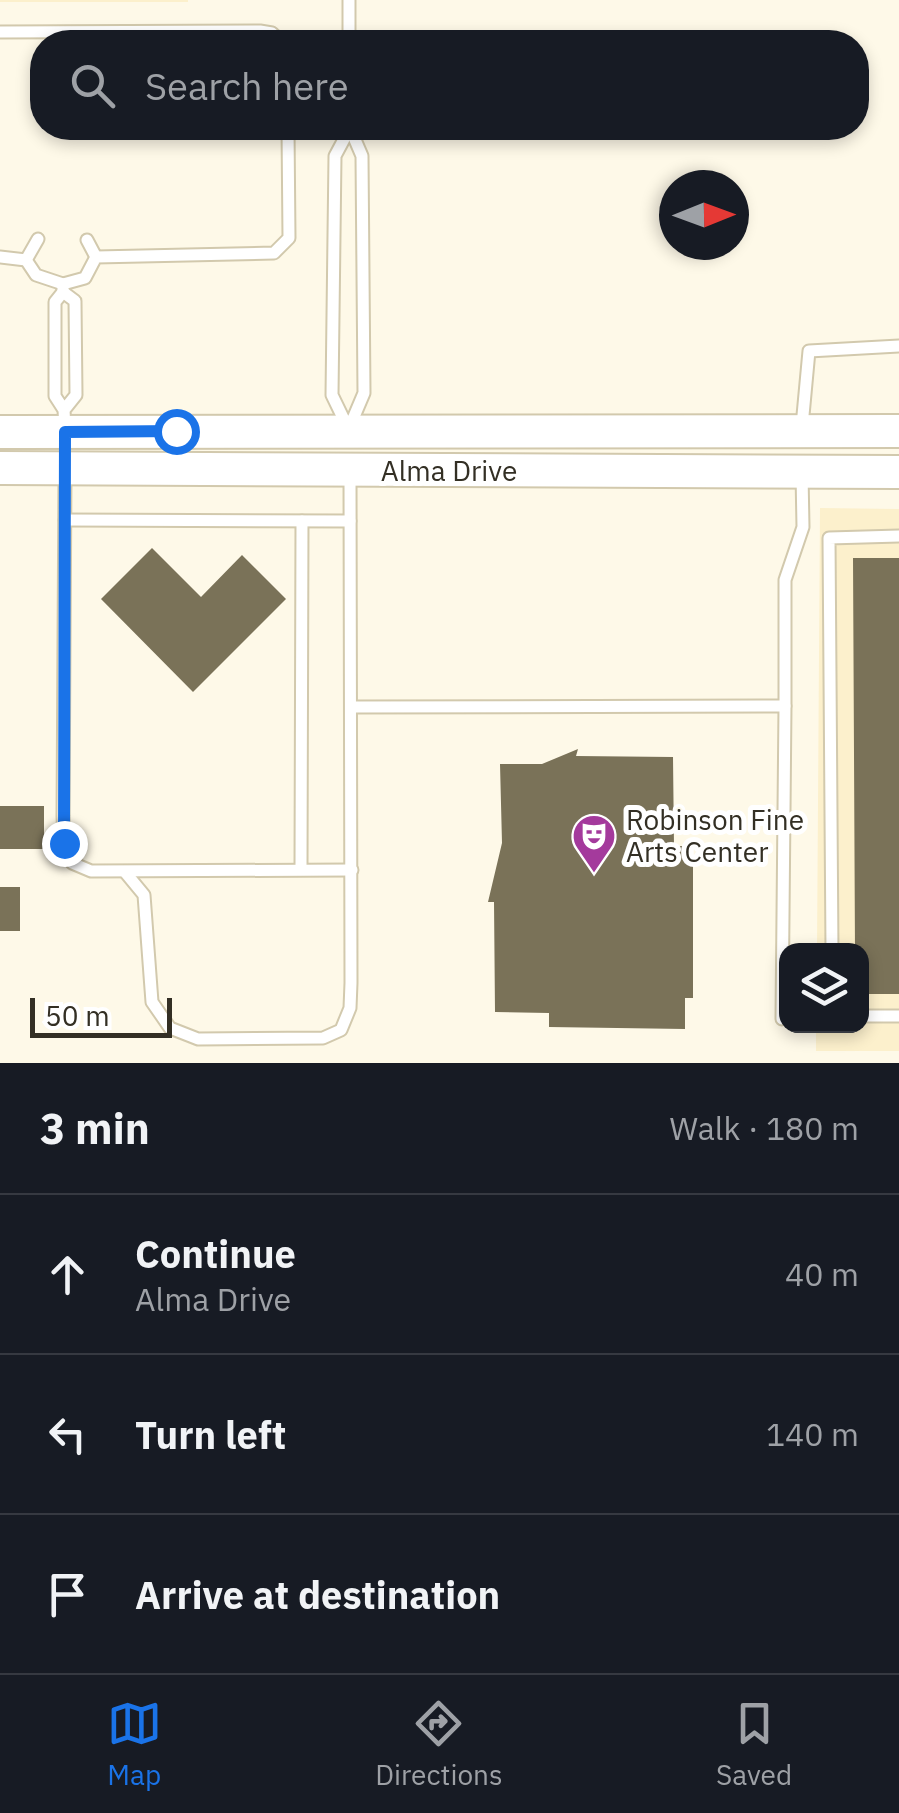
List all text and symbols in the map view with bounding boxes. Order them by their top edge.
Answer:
search box [30,30,869,140]
icon: search [65,58,120,113]
text: Search here [145,61,349,110]
north arrow [659,170,749,260]
route start [154,409,200,455]
street label: Alma Drive [381,452,517,489]
place label: Robinson Fine Arts Center [626,801,804,870]
theatre icon: Robinson Fine Arts Center [571,813,617,874]
route end [42,821,88,867]
map controls [779,943,869,1033]
button: layers [779,943,869,1033]
scale bar [30,993,172,1038]
text: 50 m [45,997,110,1034]
text: 3 min [40,1101,150,1156]
text: Walk · 180 m [670,1107,859,1149]
text: Continue [135,1229,296,1278]
icon: ahead [40,1247,95,1302]
text: 40 m [785,1253,859,1295]
text: Alma Drive [135,1278,291,1320]
icon: left [40,1407,95,1462]
text: Turn left [135,1410,286,1459]
text: 140 m [766,1413,859,1455]
icon: arrive [40,1567,95,1622]
text: Arrive at destination [135,1570,500,1619]
tab: Map [107,1696,162,1793]
tab: Directions [375,1696,503,1793]
tab: Saved [716,1696,792,1793]

